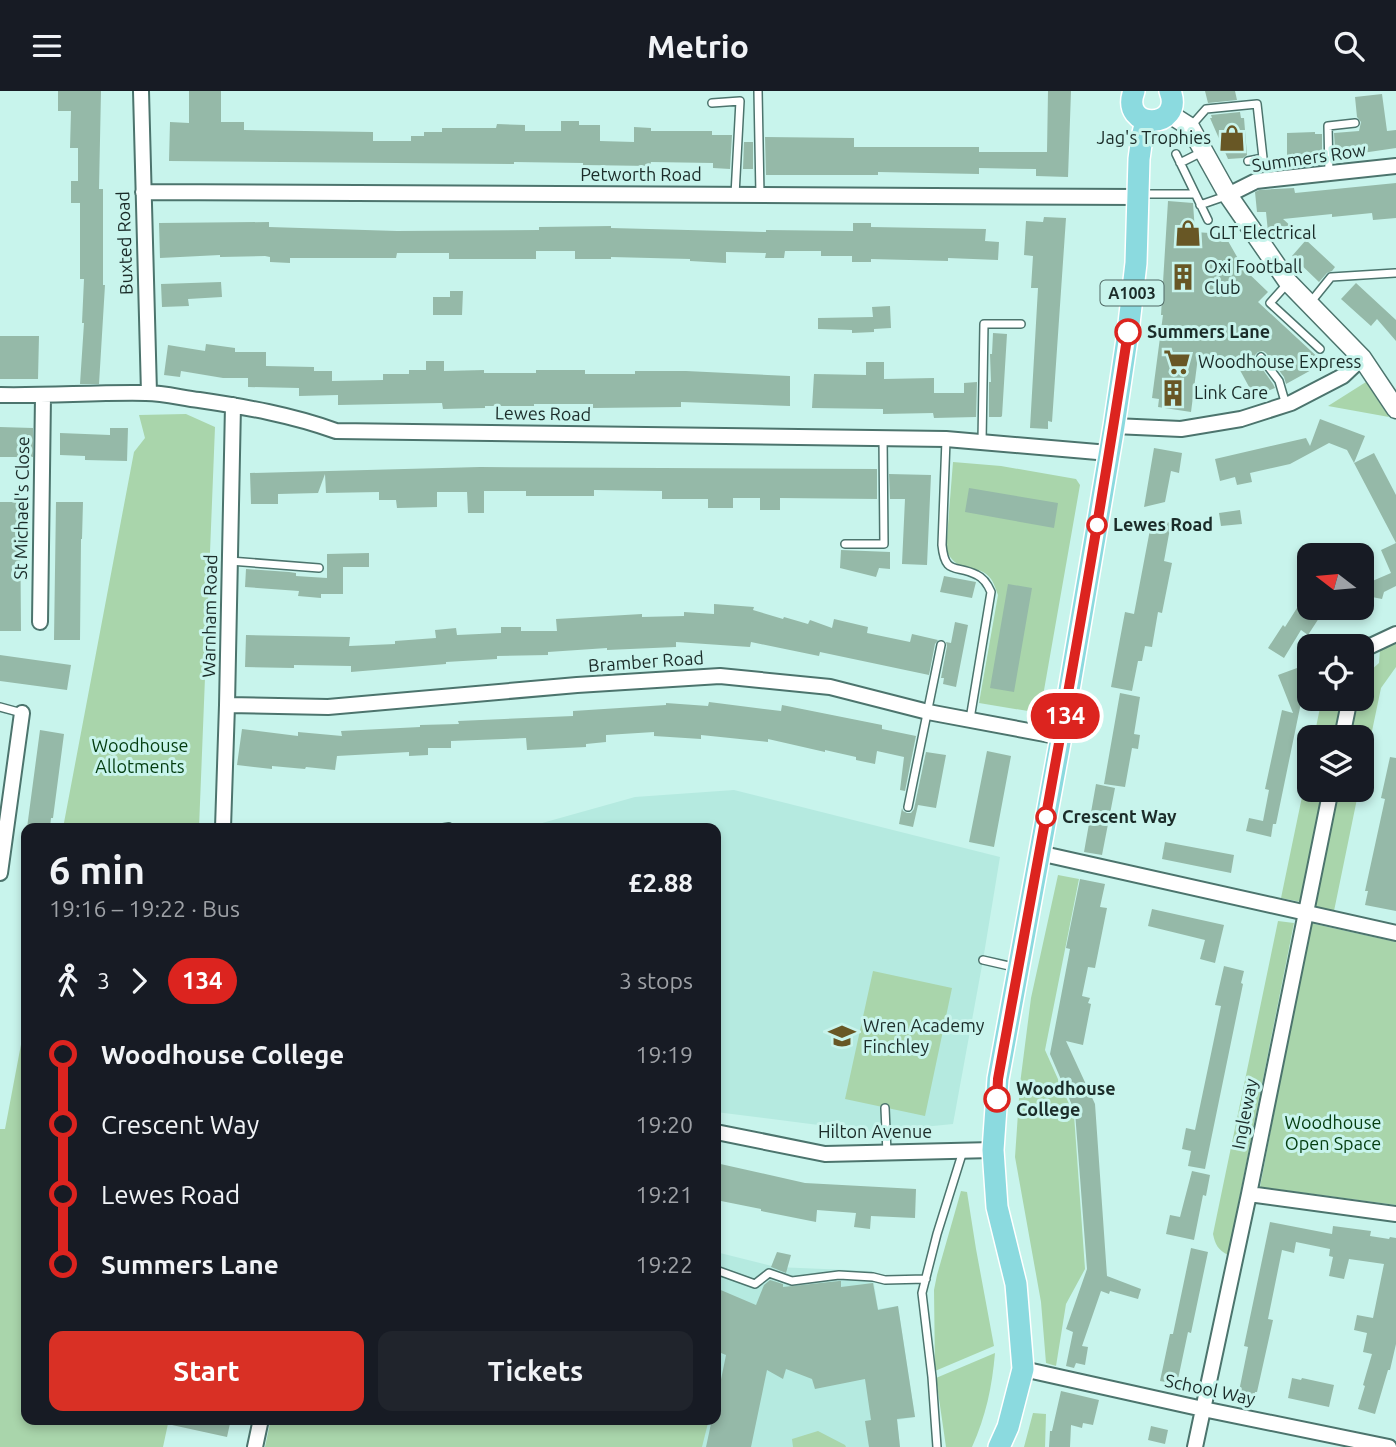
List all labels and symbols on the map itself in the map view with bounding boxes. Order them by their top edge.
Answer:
shop icon: Jag's Trophies [1217,123,1247,153]
place label: Jag's Trophies [1097,127,1211,147]
street label: Summers Row [1250,139,1367,175]
street label: Petworth Road [580,164,702,184]
street label: Buxted Road [112,191,136,295]
shop icon: GLT Electrical [1173,218,1203,248]
place label: GLT Electrical [1209,222,1316,242]
place label: Oxi Football Club [1204,256,1303,297]
building icon: Oxi Football Club [1168,262,1198,292]
road number: A1003 [1100,281,1164,305]
marker: Summers Lane [1115,319,1141,345]
place label: Summers Lane [1147,321,1270,341]
supermarket icon: Woodhouse Express [1162,347,1192,377]
place label: Woodhouse Express [1198,351,1361,371]
building icon: Link Care [1158,378,1188,408]
place label: Link Care [1194,382,1268,402]
street label: Lewes Road [495,402,591,424]
street label: St Michael's Close [10,436,32,580]
place label: Lewes Road [1113,514,1213,534]
marker: Lewes Road [1087,515,1107,535]
north arrow [1297,543,1374,619]
street label: Warnham Road [198,554,220,678]
street label: Bramber Road [587,647,704,675]
line badge: 134 [1025,693,1105,739]
park label: Woodhouse Allotments [92,735,188,776]
place label: Crescent Way [1062,806,1177,826]
marker: Crescent Way [1036,807,1056,827]
place label: Wren Academy Finchley [863,1015,985,1056]
school or university icon: Wren Academy Finchley [827,1021,857,1051]
street label: Ingleway [1227,1076,1261,1151]
place label: Woodhouse College [1016,1078,1116,1119]
marker: Woodhouse College [984,1086,1010,1112]
park label: Woodhouse Open Space [1285,1112,1381,1153]
street label: Hilton Avenue [818,1121,932,1141]
street label: School Way [1163,1370,1258,1408]

